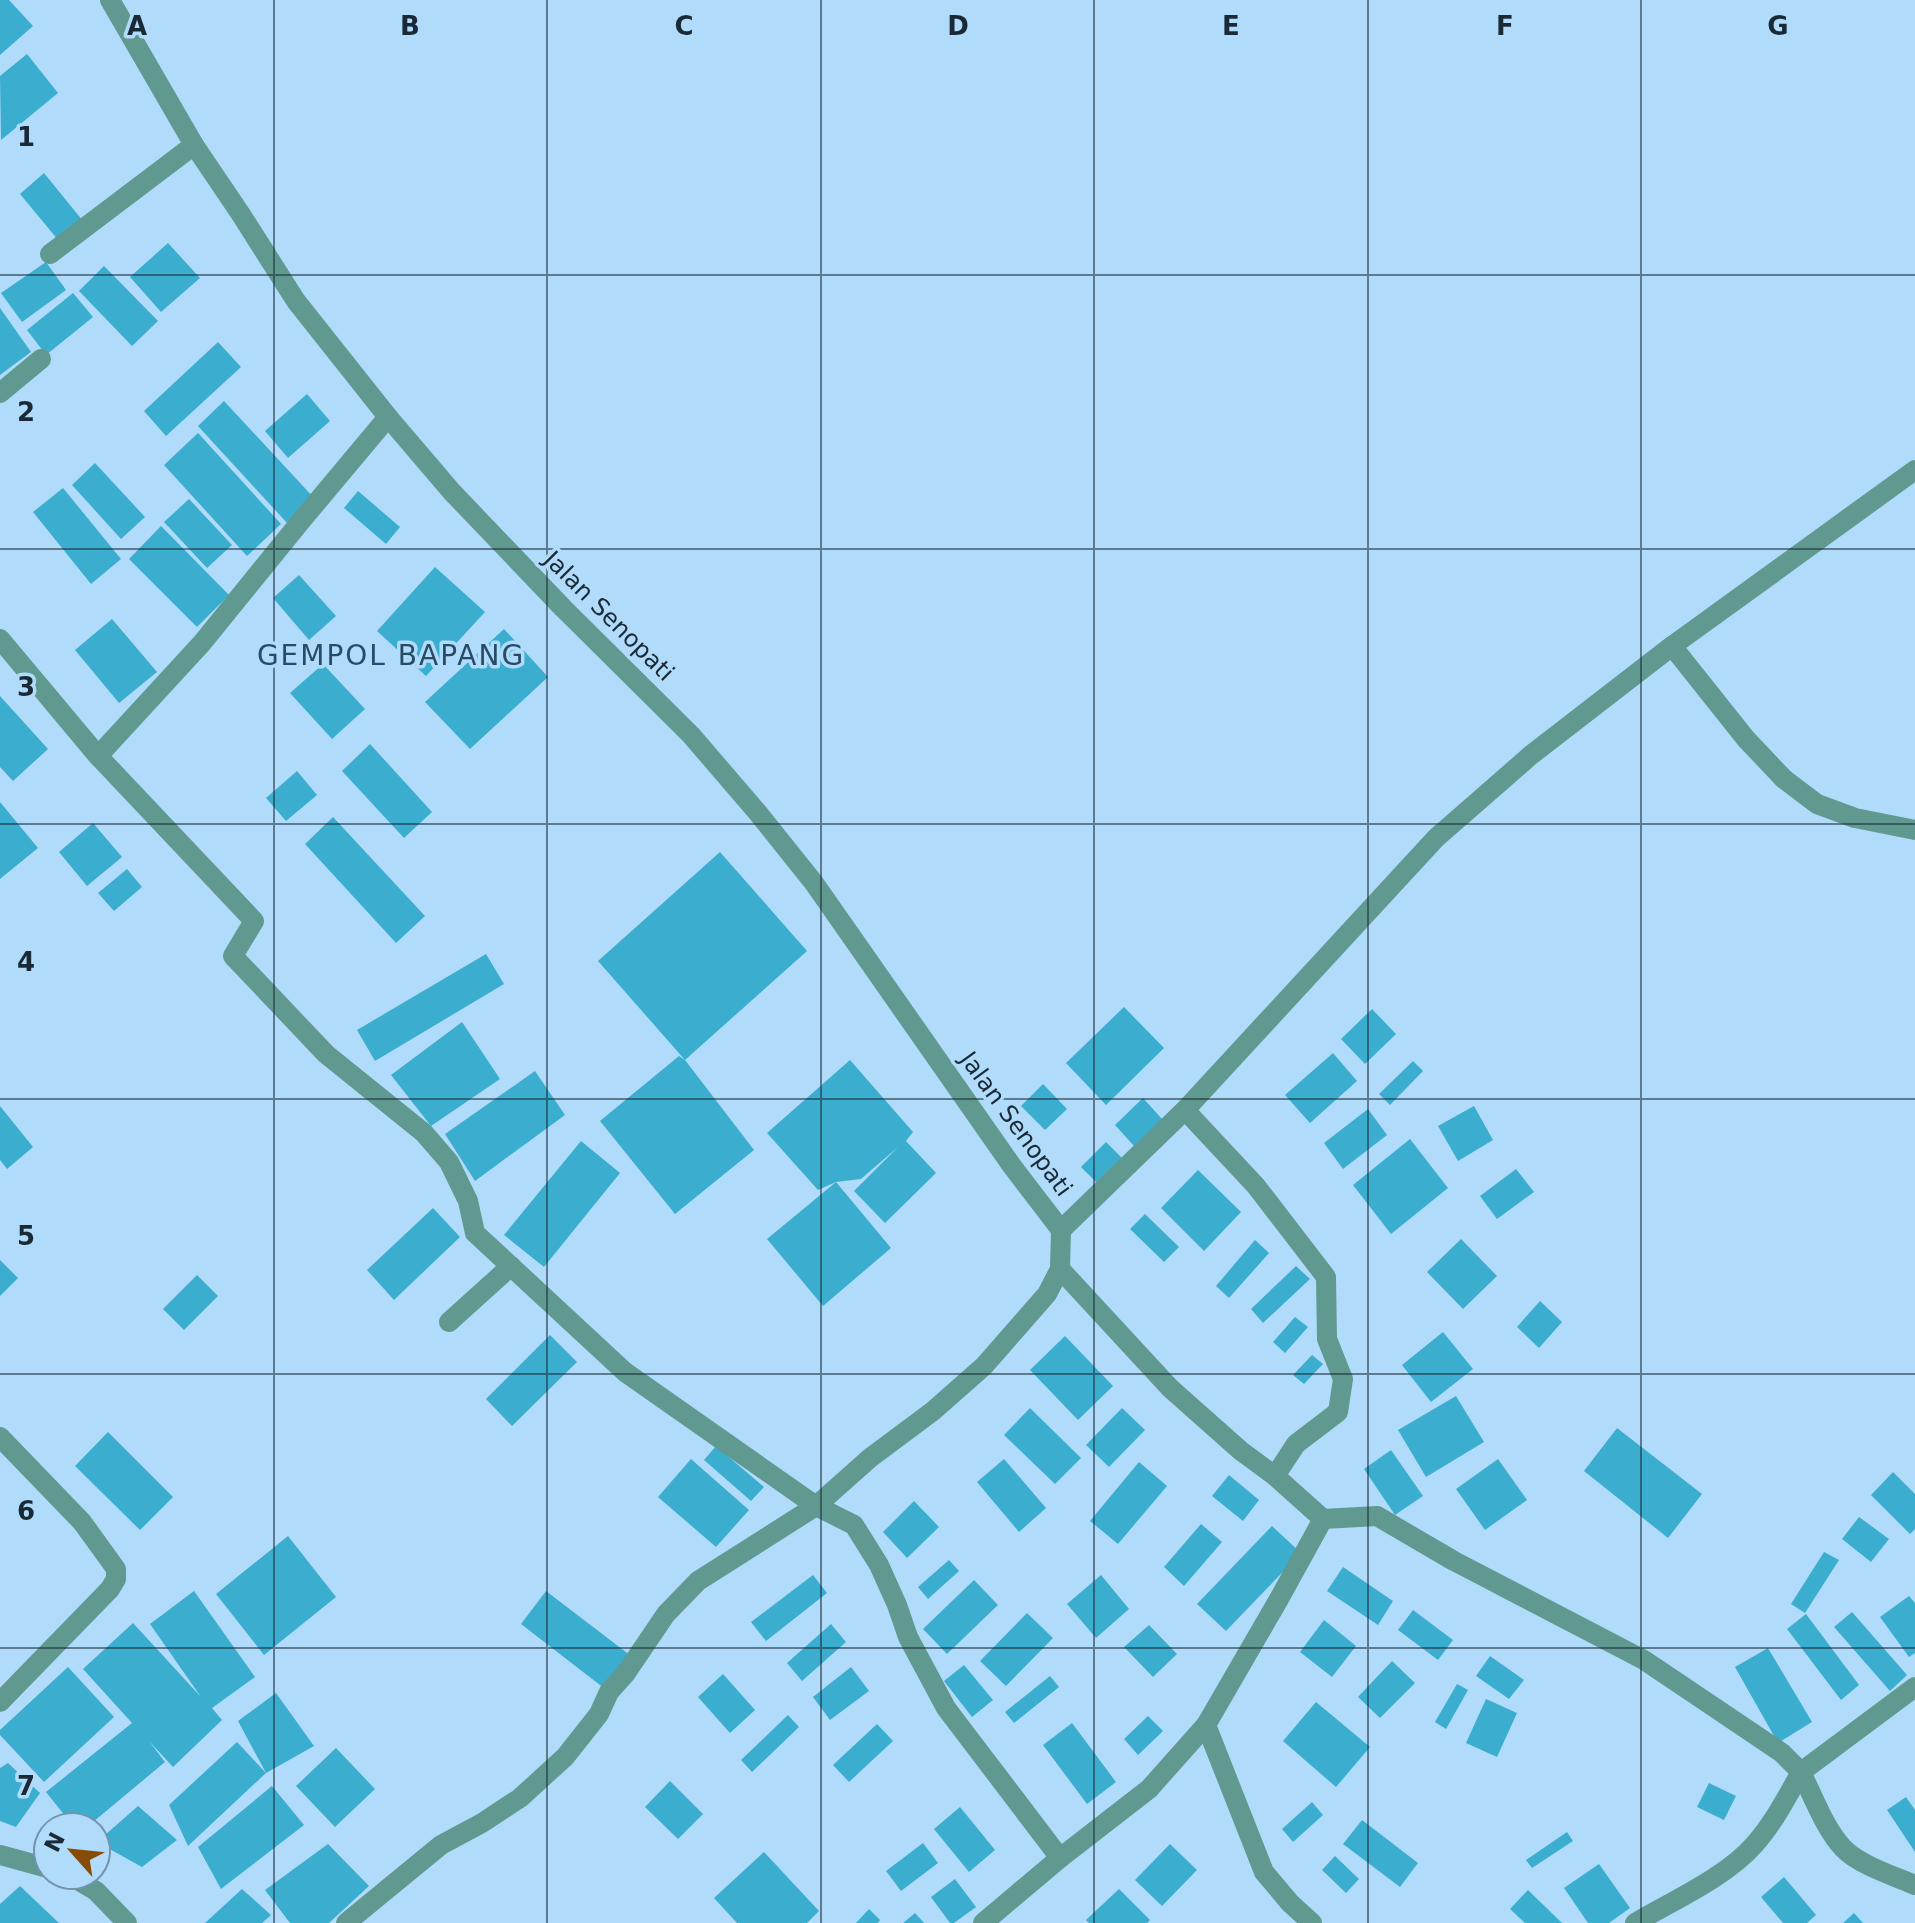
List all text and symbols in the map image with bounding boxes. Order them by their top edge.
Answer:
text: A [127,11,147,41]
text: B [400,11,420,41]
text: C [674,11,694,41]
text: D [947,11,969,41]
text: E [1222,11,1240,41]
text: F [1496,11,1514,41]
text: G [1767,11,1789,41]
text: 1 [17,122,35,152]
text: 2 [17,397,35,427]
street label: Jalan Senopati [537,544,680,687]
district label: GEMPOL BAPANG [257,639,525,672]
text: 3 [17,672,35,702]
text: 4 [17,947,35,977]
street label: Jalan Senopati [953,1045,1078,1202]
text: 5 [17,1221,35,1251]
text: 6 [17,1496,35,1526]
text: 7 [17,1771,35,1801]
north arrow [32,1811,112,1891]
text: N [39,1828,70,1856]

